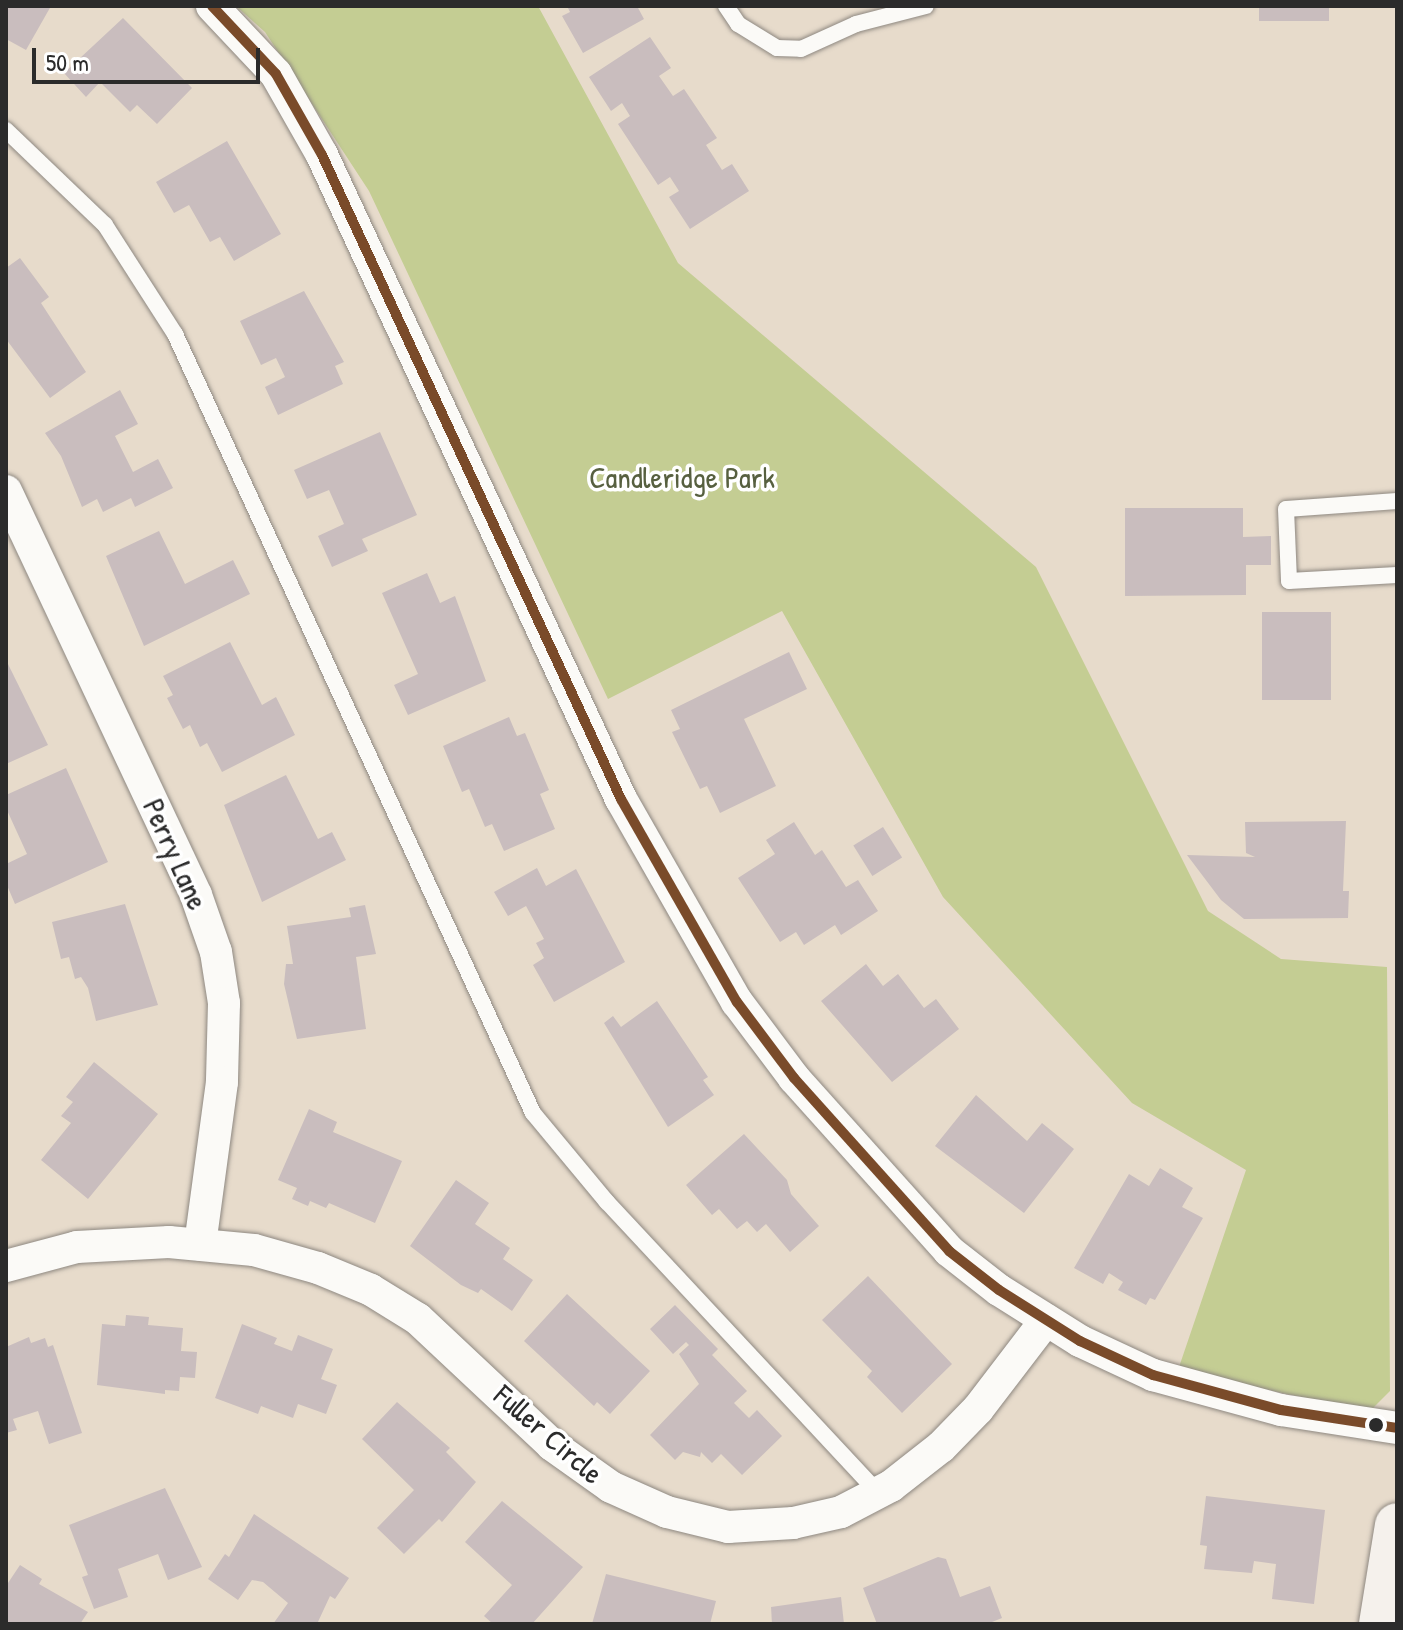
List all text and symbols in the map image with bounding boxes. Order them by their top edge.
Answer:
scale bar [36,32,264,82]
text: 50 m [46,46,89,78]
park label: Candleridge Park [589,459,775,495]
street label: Perry Lane [136,793,216,915]
street label: Fuller Circle [487,1377,611,1491]
unlabelled marker [1368,1417,1384,1433]

